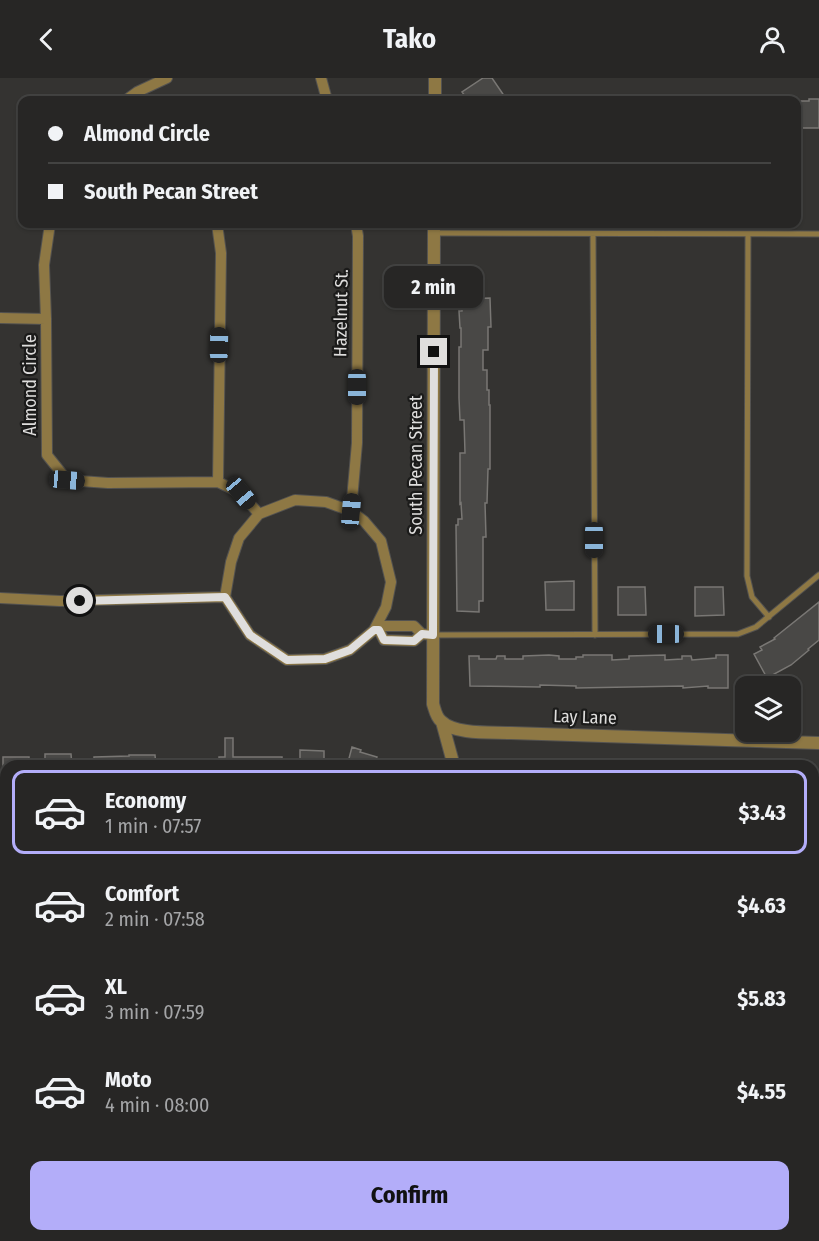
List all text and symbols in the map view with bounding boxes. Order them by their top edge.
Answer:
icon: back [30,23,63,56]
text: Tako [383,23,436,55]
icon: person [756,23,789,56]
text: Almond Circle [84,120,210,147]
text: South Pecan Street [84,178,258,205]
callout: 2 min [384,265,484,307]
street label: Hazelnut St. [329,269,353,357]
text: 2 min [411,275,456,299]
car [210,327,228,363]
street label: Almond Circle [19,334,41,436]
route end [420,338,447,365]
car [348,369,366,405]
street label: South Pecan Street [405,395,427,535]
car [48,469,86,491]
car [223,473,259,513]
car [340,492,362,530]
car [585,522,603,558]
route start [66,587,93,614]
car [648,625,684,643]
map controls [735,676,801,742]
button: layers [735,676,801,742]
street label: Lay Lane [553,705,617,729]
icon: car [33,785,87,839]
text: Economy [105,787,186,814]
text: $3.43 [739,799,786,826]
text: 1 min · 07:57 [105,814,201,838]
icon: car [33,878,87,932]
text: Comfort [105,880,179,907]
text: $4.63 [737,892,786,919]
text: 2 min · 07:58 [105,907,205,931]
icon: car [33,971,87,1025]
text: XL [105,973,127,1000]
text: $5.83 [737,985,786,1012]
text: 3 min · 07:59 [105,1000,204,1024]
icon: car [33,1064,87,1118]
text: Moto [105,1066,152,1093]
text: $4.55 [737,1078,786,1105]
text: 4 min · 08:00 [105,1093,209,1117]
button: Confirm [30,1161,789,1230]

